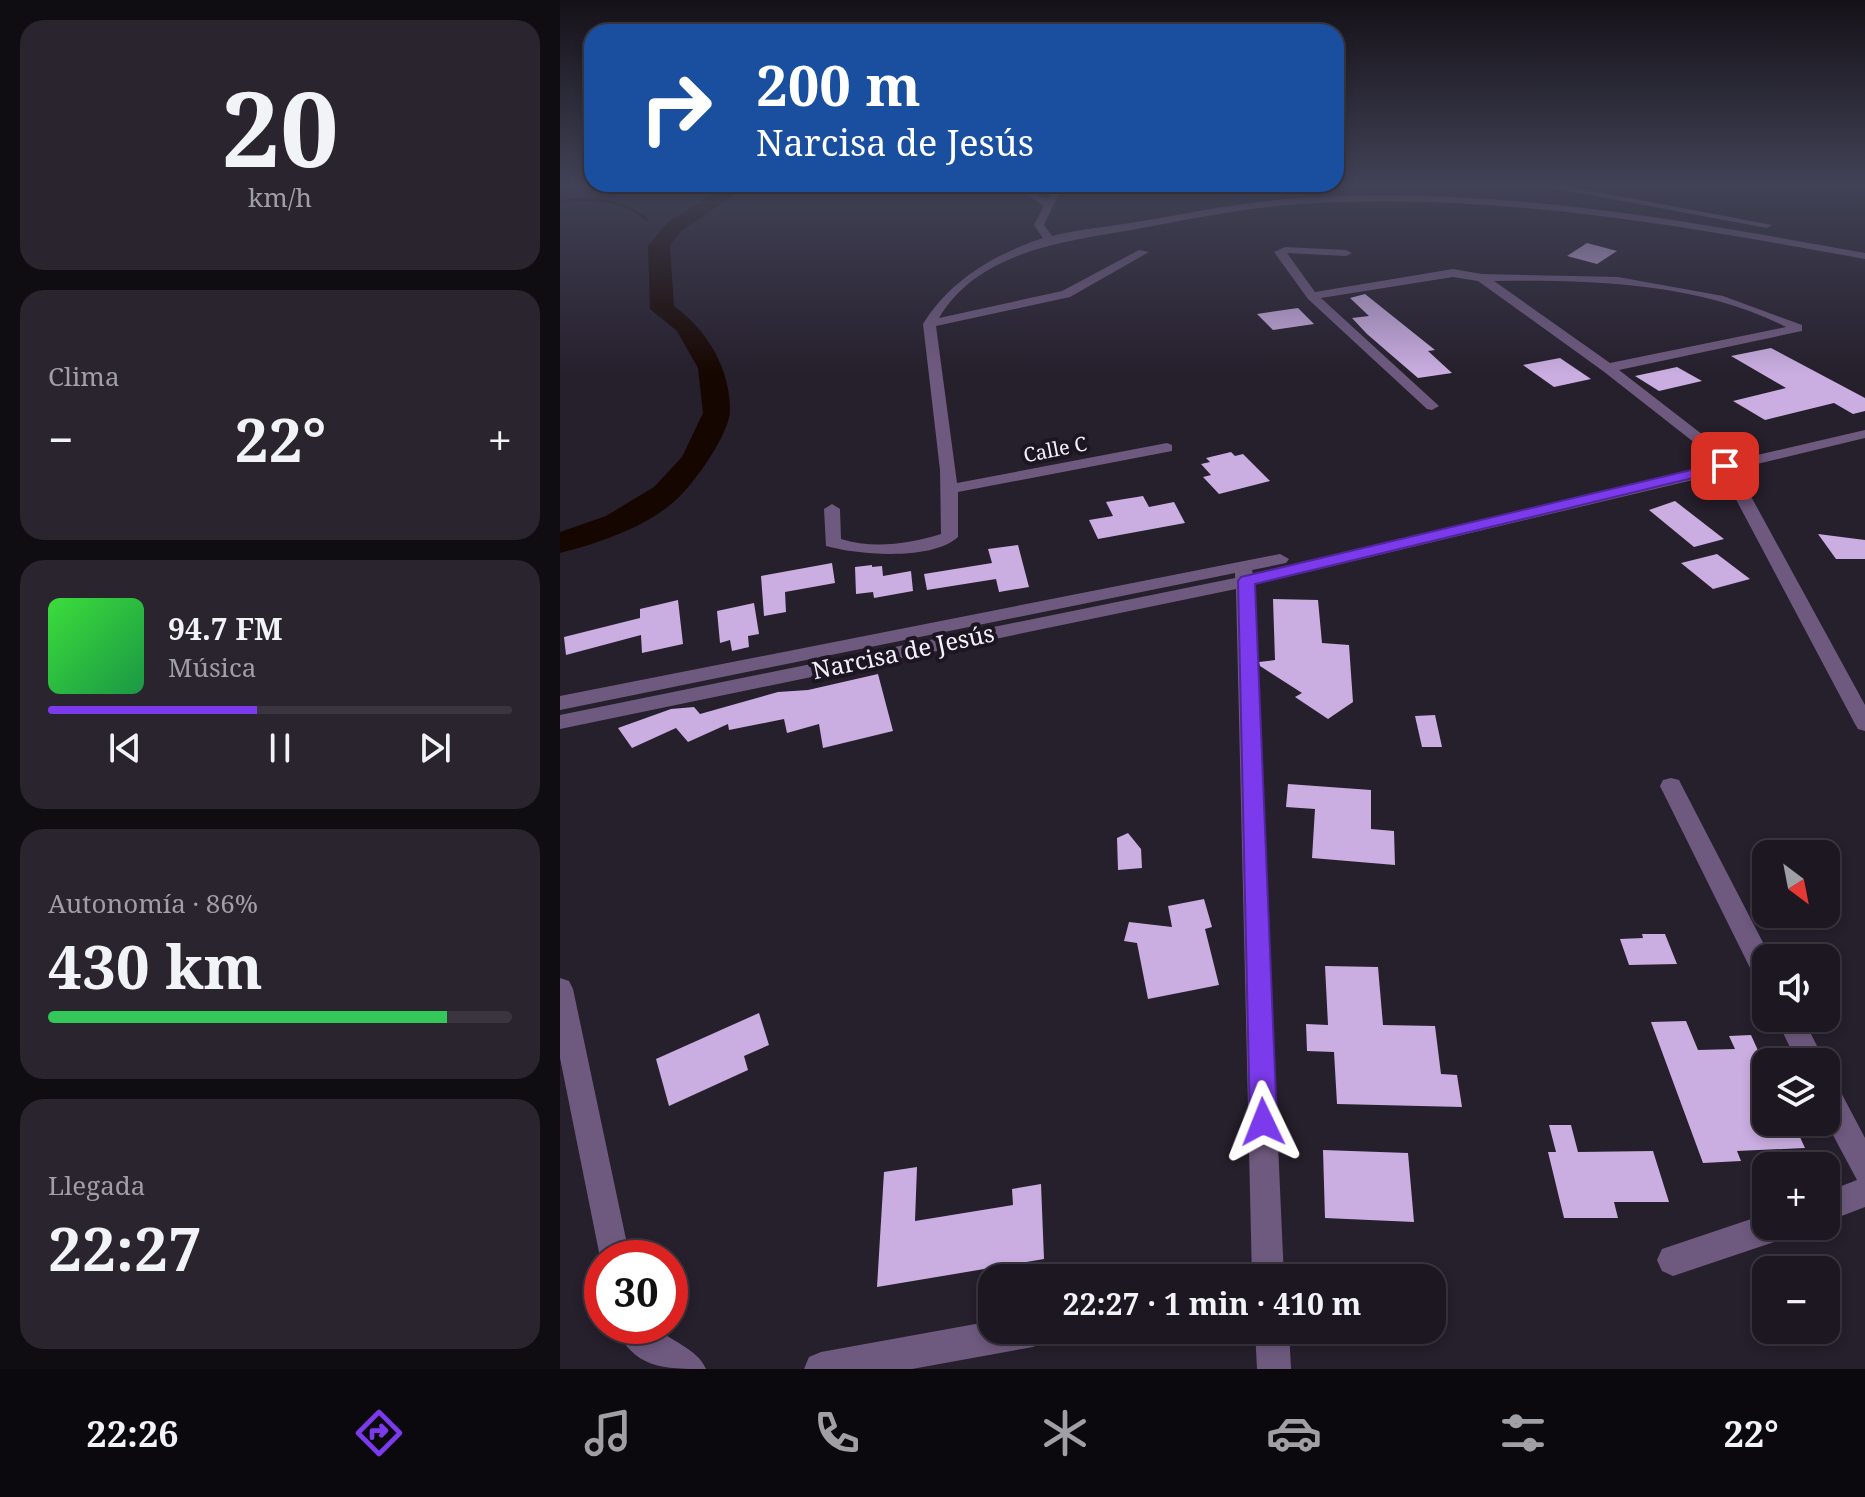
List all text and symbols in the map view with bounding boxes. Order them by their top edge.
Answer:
text: 200 m [756,46,921,122]
text: 20 [221,56,339,197]
icon: right [624,56,728,160]
text: Narcisa de Jesús [756,118,1034,167]
text: km/h [248,179,312,215]
text: Clima [48,358,120,394]
text: 22° [235,398,326,480]
text: − [48,409,73,469]
text: + [487,409,512,469]
street label: Calle C [1021,430,1089,468]
pin [1691,432,1759,500]
icon: arrive [1703,444,1747,488]
text: 94.7 FM [168,608,283,649]
street label: Narcisa de Jesús [809,616,997,686]
text: Música [168,649,256,685]
icon: previous [103,726,147,770]
icon: pause [258,726,302,770]
icon: next [413,726,457,770]
north arrow [1752,840,1840,928]
map controls [1752,840,1840,1344]
text: Autonomía · 86% [48,885,258,921]
text: 430 km [48,925,263,1007]
button: sound [1752,944,1840,1032]
button: layers [1752,1048,1840,1136]
position arrow [1221,1080,1305,1164]
button: + [1752,1152,1840,1240]
text: Llegada [48,1167,145,1203]
text: 22:27 [48,1207,202,1289]
speed limit sign: 30 [584,1240,688,1344]
button: − [1752,1256,1840,1344]
text: 22:27 · 1 min · 410 m [1063,1283,1361,1324]
icon: directions [351,1405,407,1461]
icon: music [580,1405,636,1461]
icon: phone [809,1405,865,1461]
icon: climate [1037,1405,1093,1461]
icon: car [1266,1405,1322,1461]
icon: filters [1495,1405,1551,1461]
text: 22:26 [86,1409,179,1458]
text: 22° [1723,1409,1779,1458]

